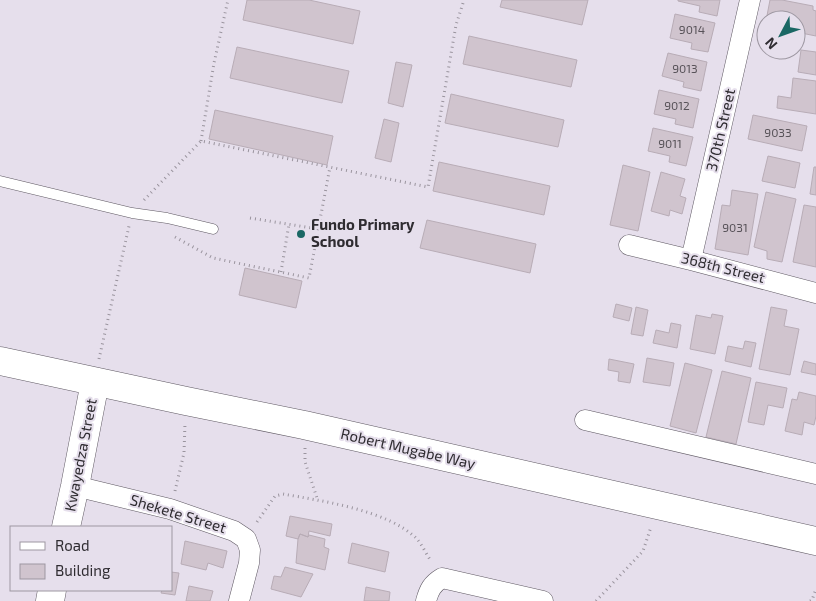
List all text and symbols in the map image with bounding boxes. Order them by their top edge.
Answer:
north arrow [756,10,806,60]
house number: 9014 [679,22,705,36]
text: N [761,34,781,53]
house number: 9013 [672,61,698,75]
street label: 370th Street [702,86,738,173]
house number: 9012 [664,98,690,112]
house number: 9033 [764,125,792,139]
house number: 9011 [658,136,682,150]
place label: Fundo Primary School [311,215,415,250]
house number: 9031 [722,220,748,234]
marker: Fundo Primary School [295,228,307,240]
street label: 368th Street [680,248,767,286]
street label: Kwayedza Street [60,397,100,513]
street label: Robert Mugabe Way [339,424,477,472]
street label: Shekete Street [128,490,229,536]
legend [10,526,172,591]
text: Road [55,536,90,554]
text: Building [55,561,111,579]

